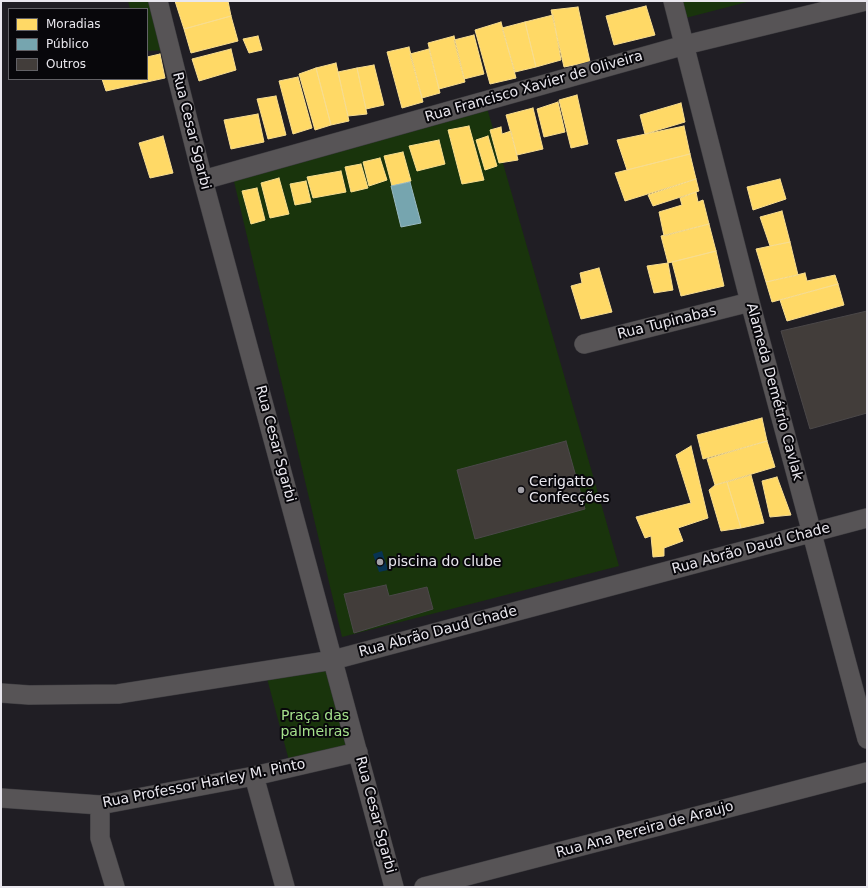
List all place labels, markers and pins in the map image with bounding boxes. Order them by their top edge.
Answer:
place label: Cerigatto Confecções [529,474,610,506]
marker: Cerigatto Confecções [516,485,526,495]
place label: piscina do clube [388,554,501,570]
marker: piscina do clube [375,557,385,567]

